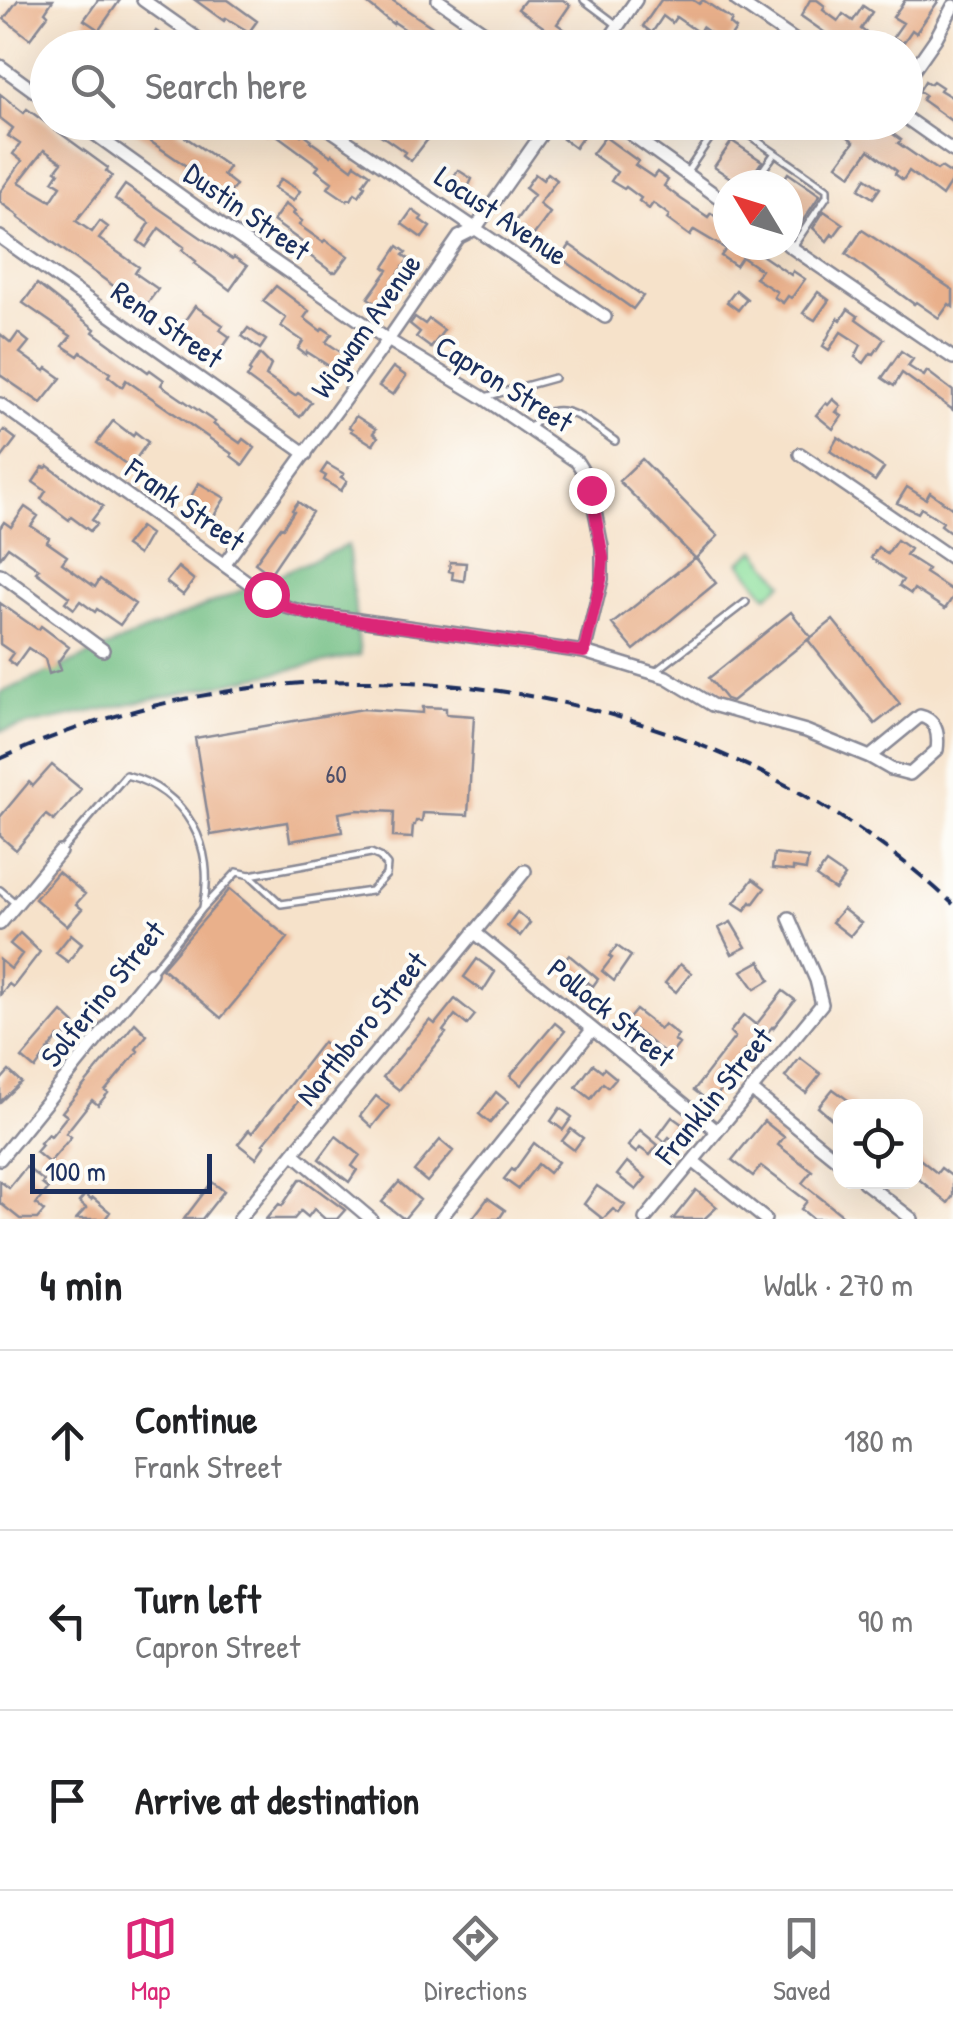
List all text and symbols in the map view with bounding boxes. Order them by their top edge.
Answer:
search box [30,30,923,140]
icon: search [65,58,120,113]
text: Search here [145,59,307,111]
street label: Dustin Street [177,153,319,270]
street label: Locust Avenue [427,156,576,274]
north arrow [713,170,803,260]
street label: Wigwam Avenue [301,245,430,406]
street label: Rena Street [104,271,232,378]
street label: Capron Street [428,325,581,442]
street label: Frank Street [117,448,254,560]
route end [569,468,615,514]
route start [244,572,290,618]
house number: 60 [325,757,347,791]
street label: Solferino Street [31,911,174,1075]
street label: Northboro Street [287,942,436,1114]
street label: Pollock Street [540,949,684,1076]
street label: Franklin Street [645,1018,781,1173]
map controls [833,1099,923,1189]
button: locate [833,1099,923,1189]
scale bar [30,1149,212,1194]
text: 100 m [45,1152,106,1190]
text: 4 min [40,1256,122,1313]
text: Walk · 270 m [764,1263,913,1306]
text: Continue [135,1393,257,1445]
icon: ahead [40,1413,95,1468]
text: 180 m [844,1419,913,1462]
text: Frank Street [135,1445,281,1488]
text: Turn left [135,1573,260,1625]
icon: left [40,1593,95,1648]
text: 90 m [858,1599,913,1642]
text: Capron Street [135,1625,300,1668]
icon: arrive [40,1773,95,1828]
text: Arrive at destination [135,1774,419,1826]
tab: Map [123,1911,178,2009]
tab: Directions [424,1911,527,2009]
tab: Saved [773,1911,830,2009]

